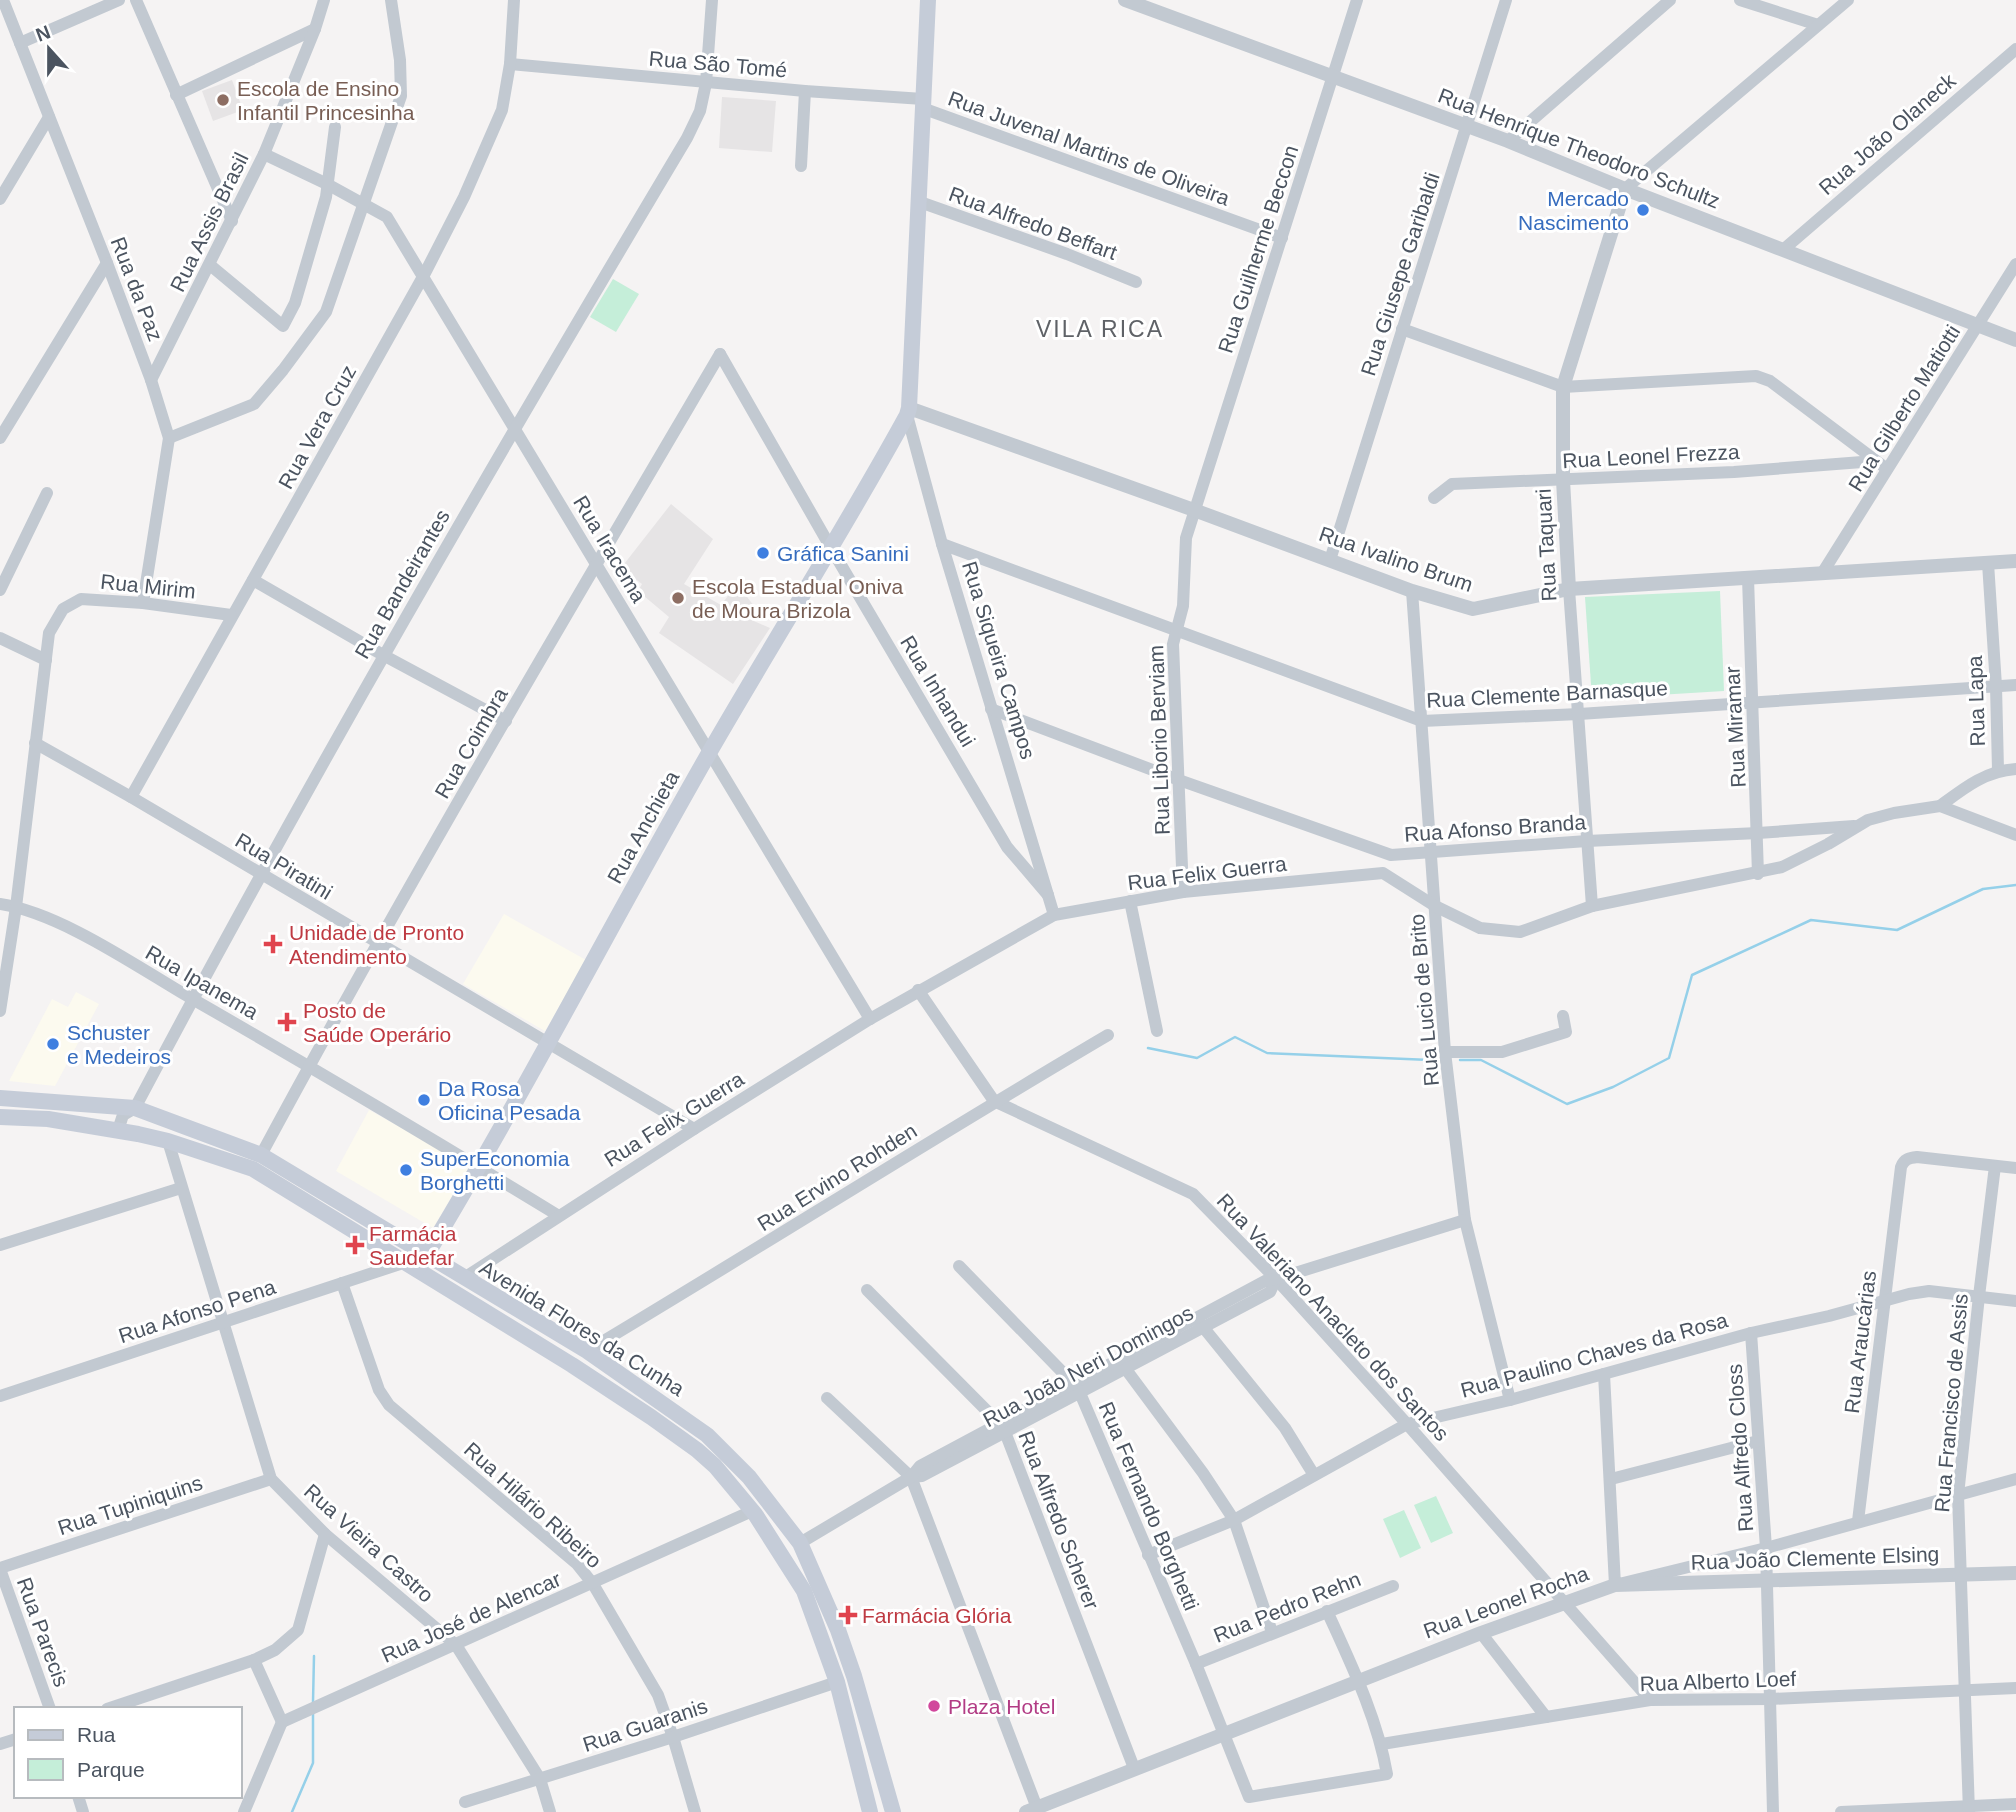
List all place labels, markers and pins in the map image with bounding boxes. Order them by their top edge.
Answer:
place label: Escola de Ensino Infantil Princesinha [237,77,415,124]
marker: Escola de Ensino Infantil Princesinha [215,92,231,108]
place label: Mercado Nascimento [1518,187,1629,234]
marker: Mercado Nascimento [1635,202,1651,218]
place label: Gráfica Sanini [777,542,909,565]
marker: Gráfica Sanini [755,545,771,561]
place label: Escola Estadual Oniva de Moura Brizola [692,575,904,622]
marker: Escola Estadual Oniva de Moura Brizola [670,590,686,606]
place label: Unidade de Pronto Atendimento [289,921,464,968]
marker: Unidade de Pronto Atendimento [263,934,283,954]
place label: Posto de Saúde Operário [303,999,451,1046]
marker: Posto de Saúde Operário [277,1012,297,1032]
place label: Schuster e Medeiros [67,1021,171,1068]
marker: Schuster e Medeiros [45,1036,61,1052]
place label: Da Rosa Oficina Pesada [438,1077,581,1124]
marker: Da Rosa Oficina Pesada [416,1092,432,1108]
place label: SuperEconomia Borghetti [420,1147,570,1194]
marker: SuperEconomia Borghetti [398,1162,414,1178]
place label: Farmácia Saudefar [369,1222,457,1269]
marker: Farmácia Saudefar [347,1237,363,1253]
place label: Farmácia Glória [862,1604,1012,1627]
marker: Farmácia Glória [840,1607,856,1623]
place label: Plaza Hotel [948,1695,1055,1718]
marker: Plaza Hotel [926,1698,942,1714]

